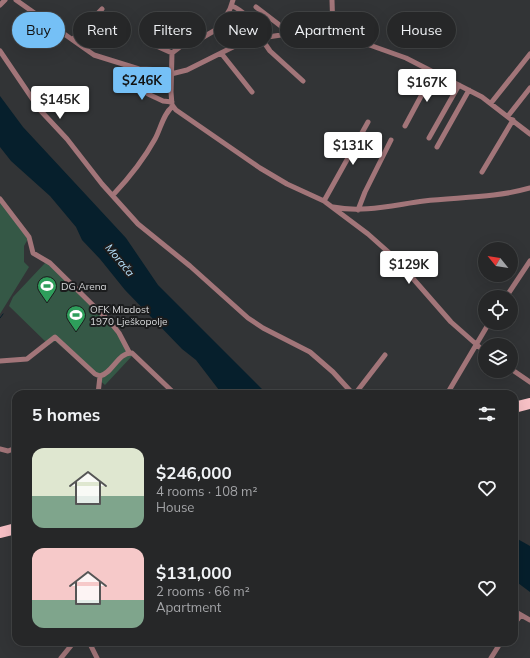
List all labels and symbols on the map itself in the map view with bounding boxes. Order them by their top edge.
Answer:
pin: $246K [114,67,170,101]
pin: $167K [399,69,455,103]
pin: $145K [32,86,88,120]
pin: $131K [325,132,381,166]
water label: Morača [103,241,138,280]
north arrow [478,242,518,282]
pin: $129K [381,251,437,285]
sports icon: DG Arena [36,275,58,303]
place label: DG Arena [61,280,107,293]
place label: OFK Mladost 1970 Lješkopolje [90,303,167,328]
sports icon: OFK Mladost 1970 Lješkopolje [65,304,87,332]

